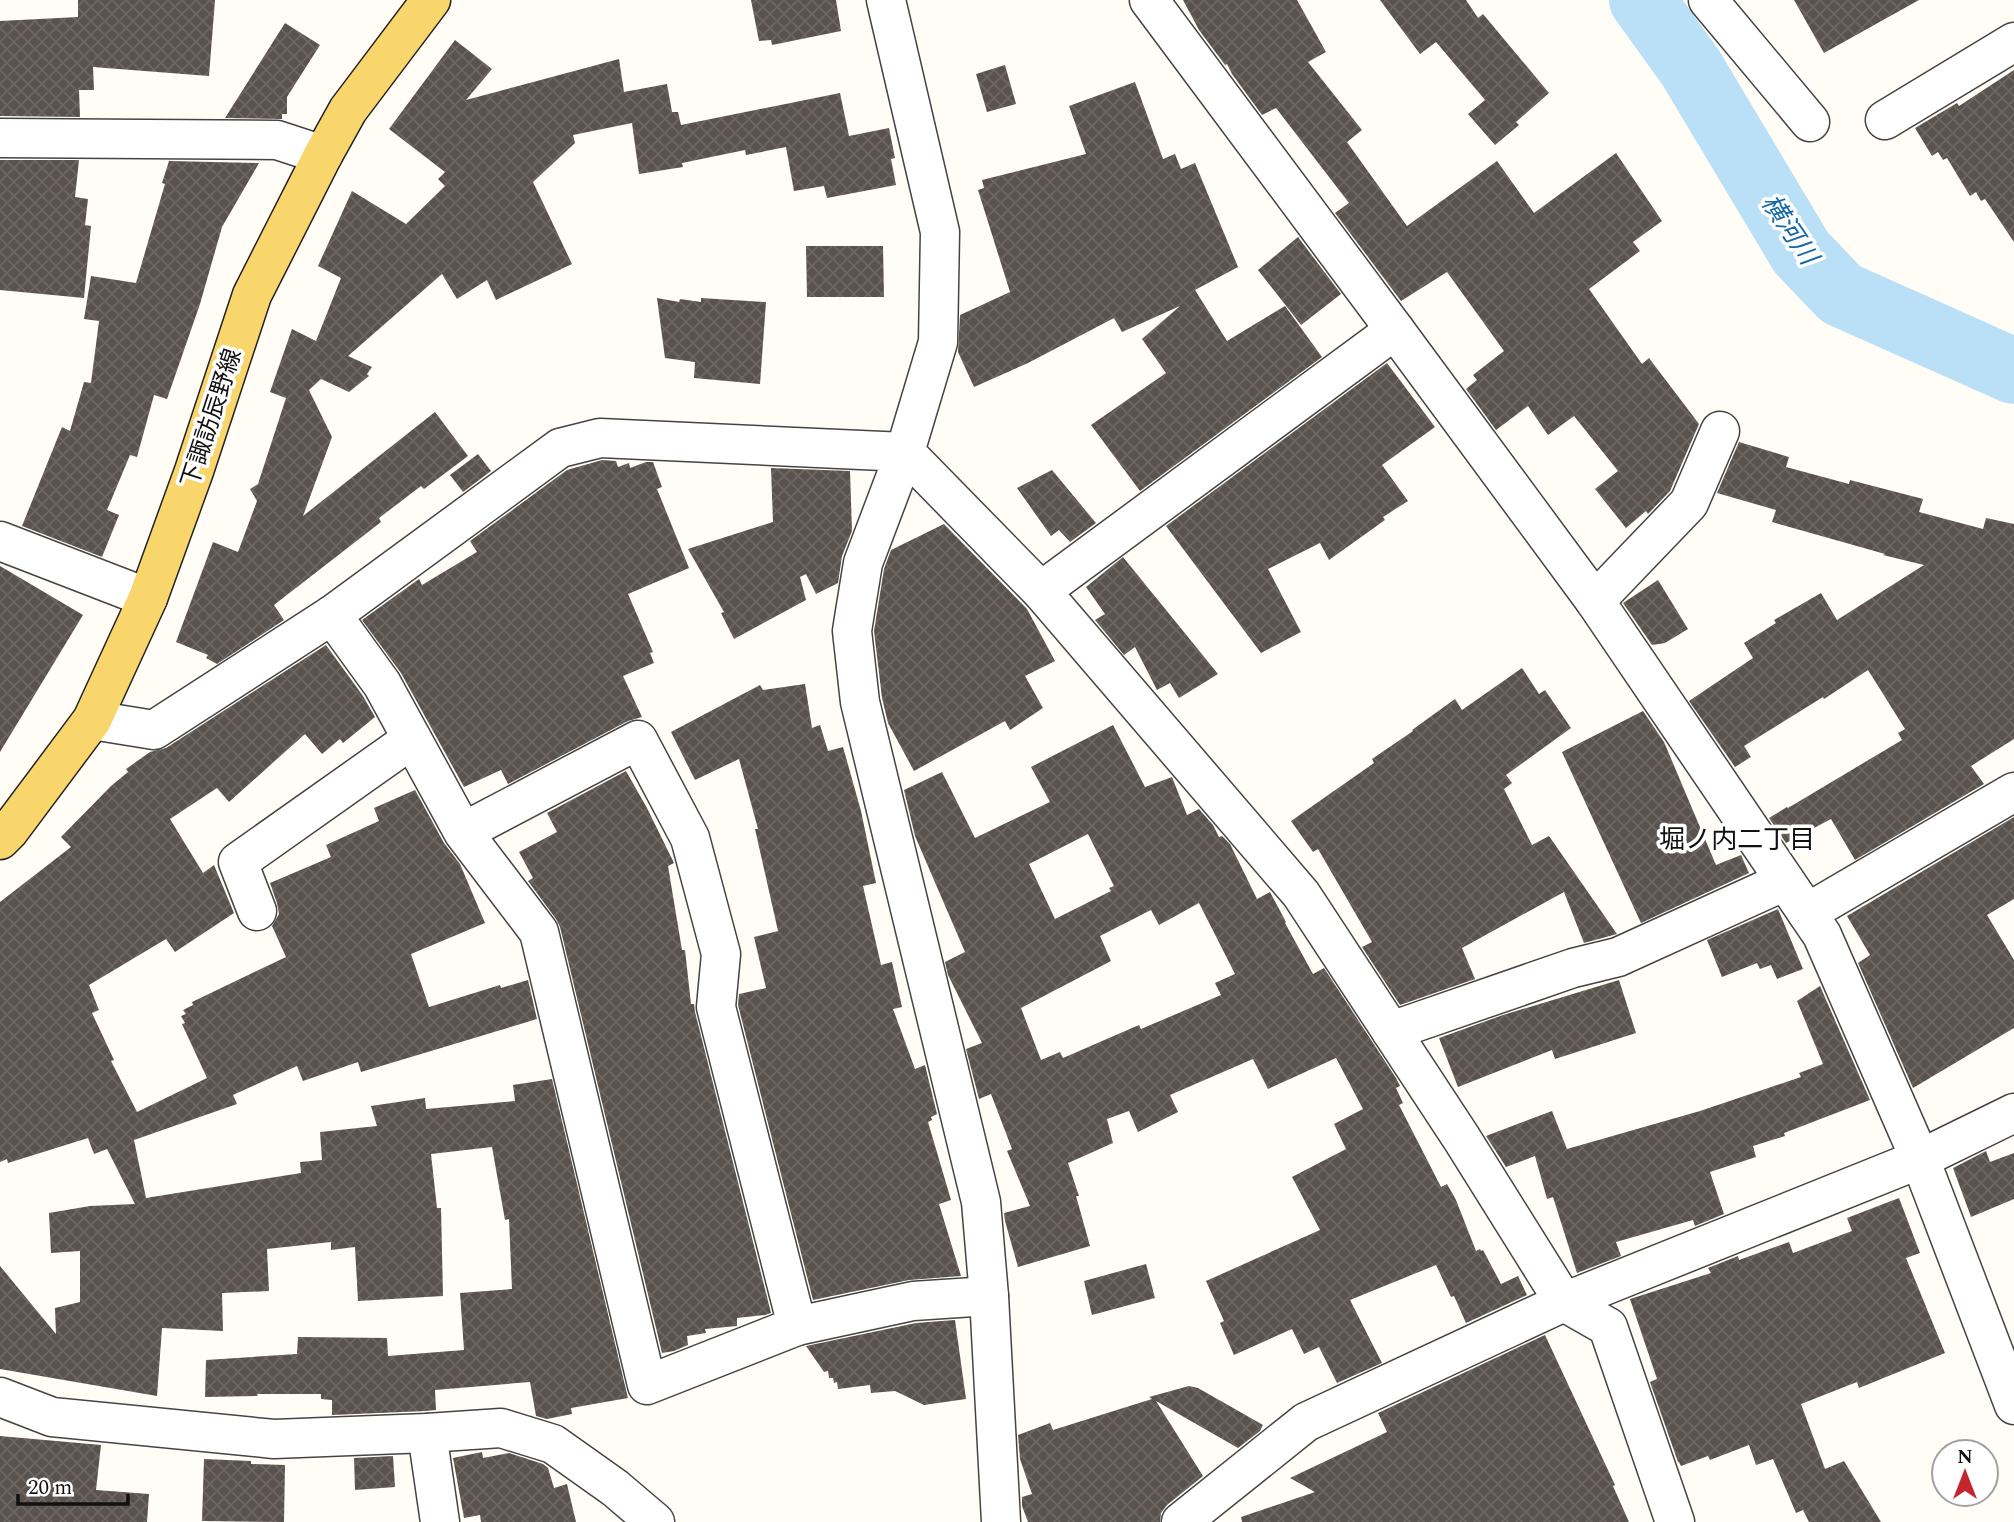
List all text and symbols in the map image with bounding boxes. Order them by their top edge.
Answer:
water label: 横河川 [1751,186,1829,276]
street label: 下諏訪辰野線 [173,344,251,492]
district label: 堀ノ内二丁目 [1659,820,1815,860]
north arrow [1930,1438,2000,1508]
text: N [1957,1443,1973,1472]
scale bar [18,1462,128,1506]
text: 20 m [28,1472,72,1504]

